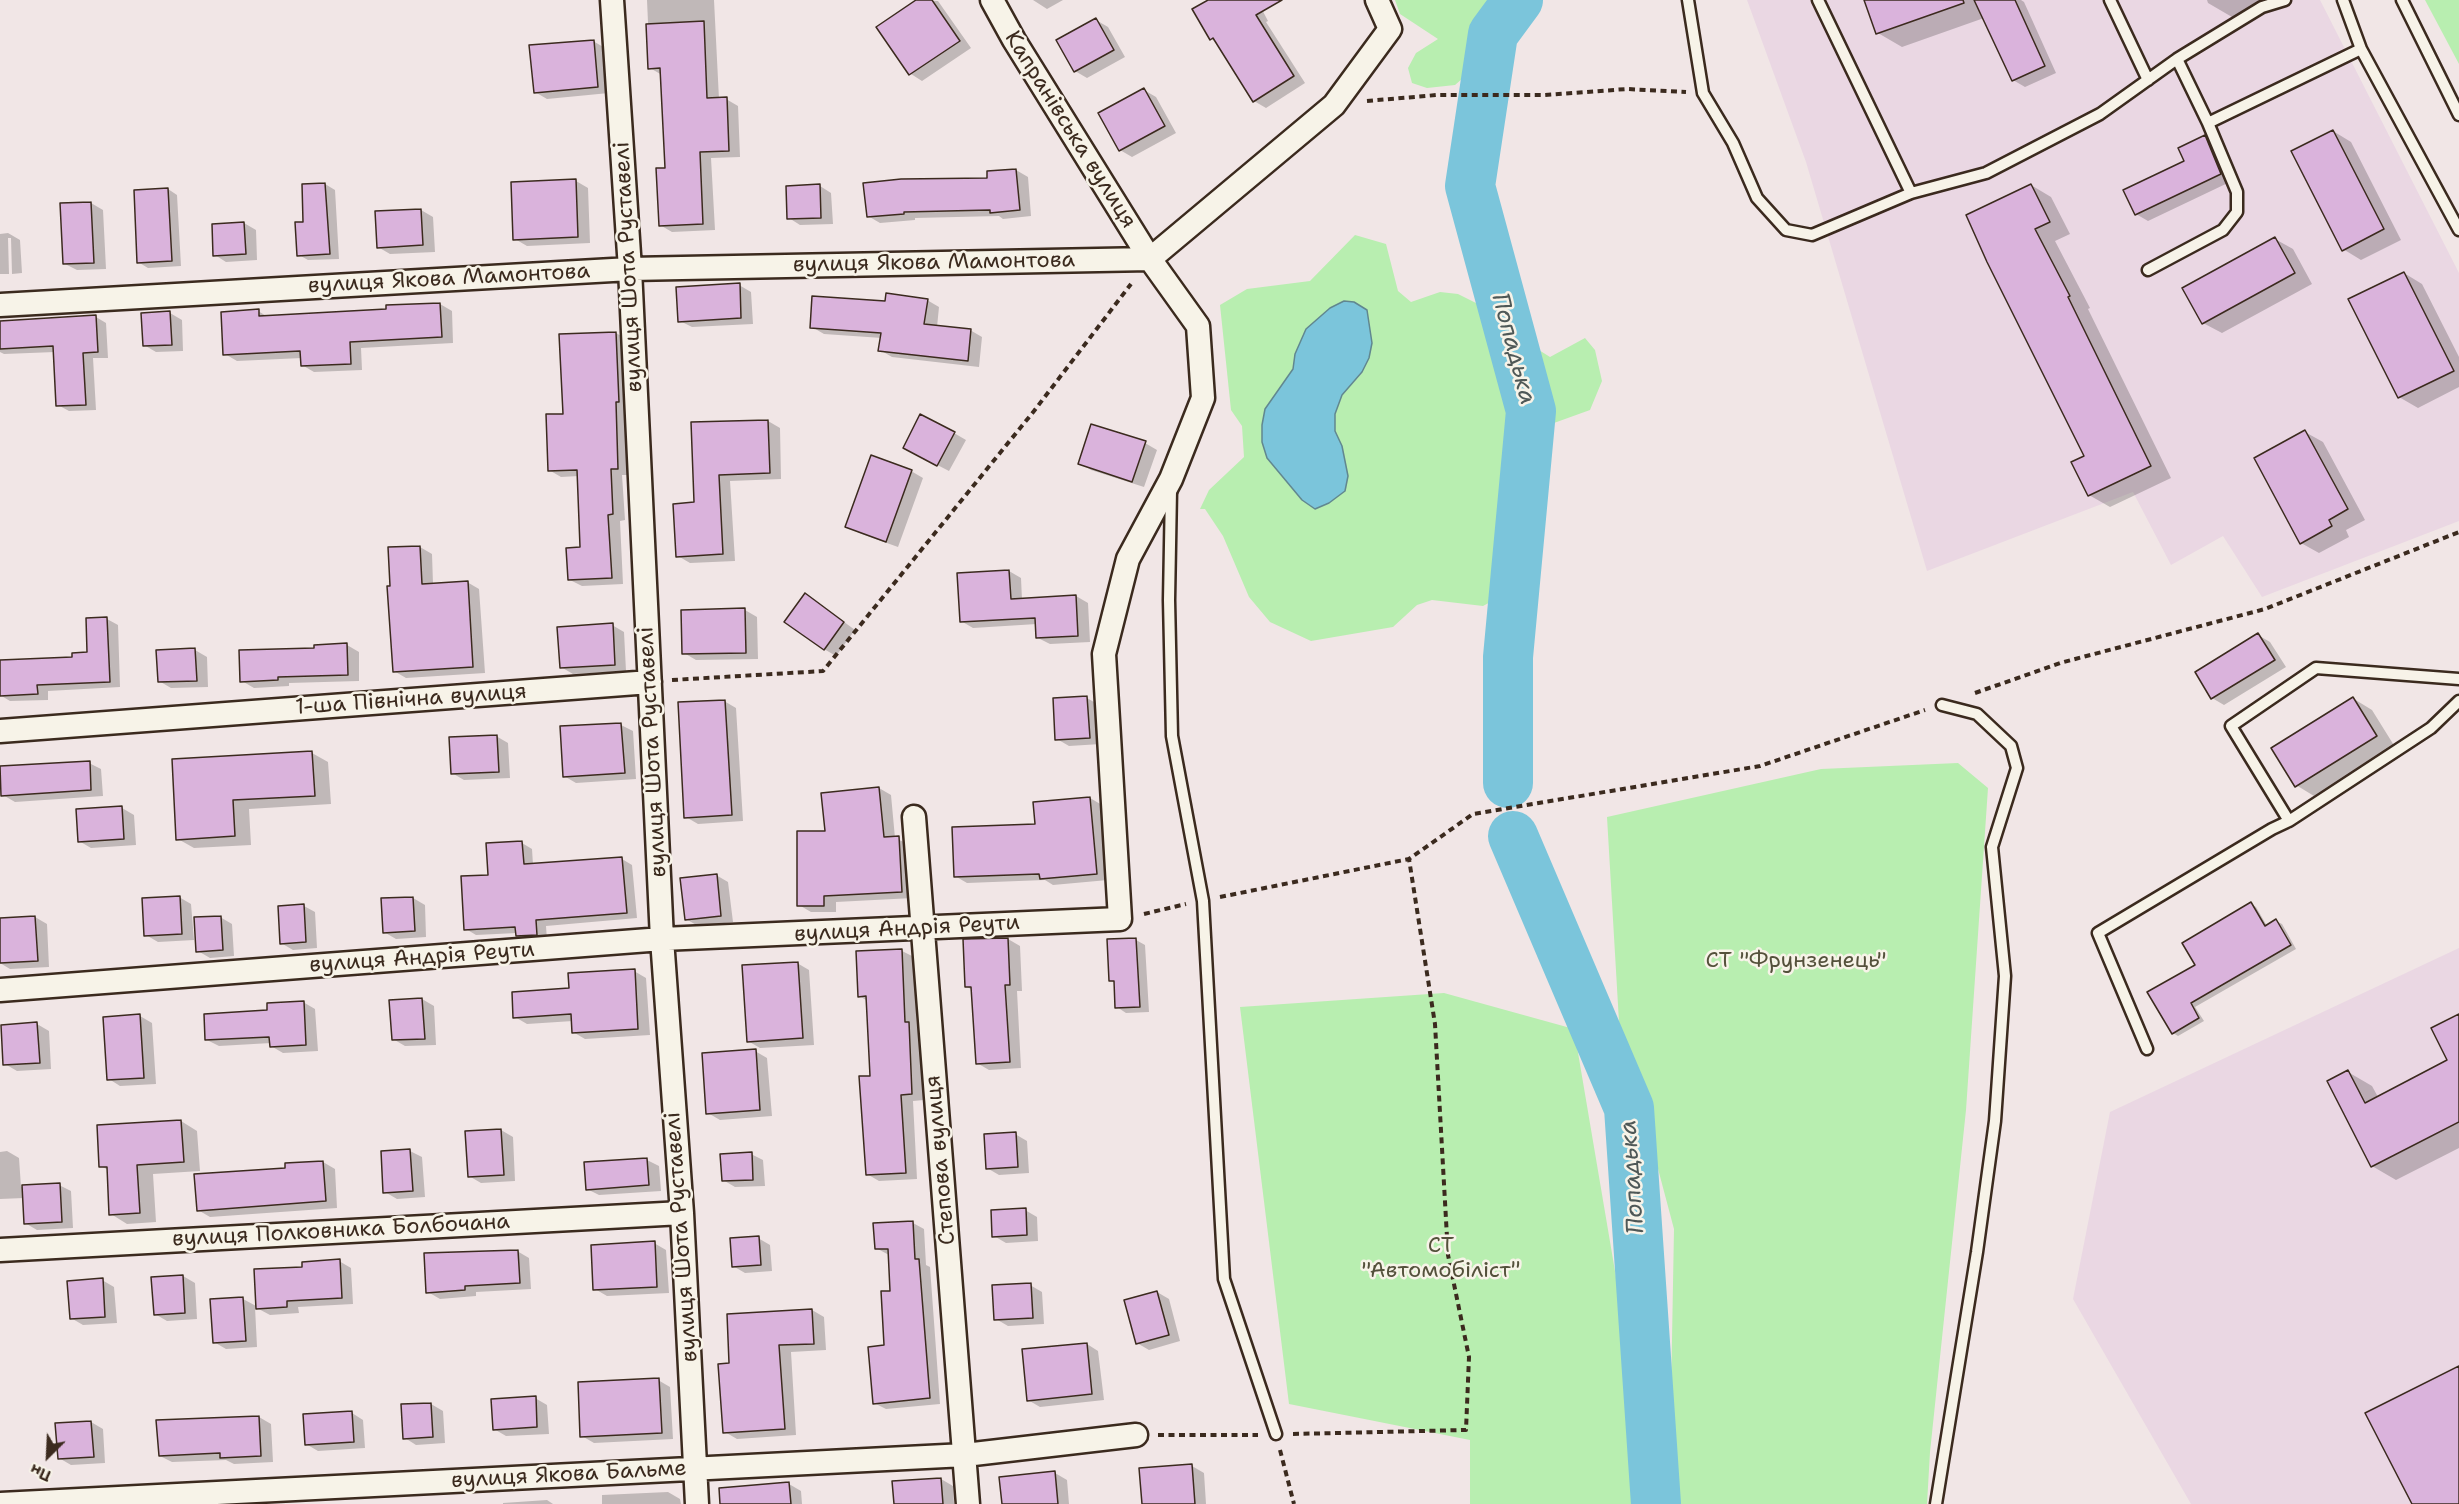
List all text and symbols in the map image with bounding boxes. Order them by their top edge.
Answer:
street label: Капранівська вулиця [999,27,1141,233]
street label: вулиця Шота Руставелі [609,141,649,393]
street label: вулиця Якова Мамонтова [793,247,1075,279]
street label: вулиця Якова Мамонтова [307,258,591,300]
water label: Попадька [1484,290,1542,408]
street label: вулиця Шота Руставелі [633,626,673,878]
street label: 1-ша Північна вулиця [294,679,528,721]
street label: вулиця Андрія Реути [794,910,1020,948]
street label: вулиця Андрія Реути [308,937,536,979]
park label: СТ "Фрунзенець" [1705,948,1887,974]
street label: Степова вулиця [920,1074,962,1246]
street label: вулиця Шота Руставелі [660,1111,704,1363]
water label: Попадька [1615,1119,1651,1235]
street label: вулиця Полковника Болбочана [171,1209,511,1253]
park label: СТ "Автомобіліст" [1362,1233,1520,1284]
north arrow [18,1426,78,1486]
street label: вулиця Якова Бальме [451,1456,687,1494]
text: Пн [27,1459,54,1487]

